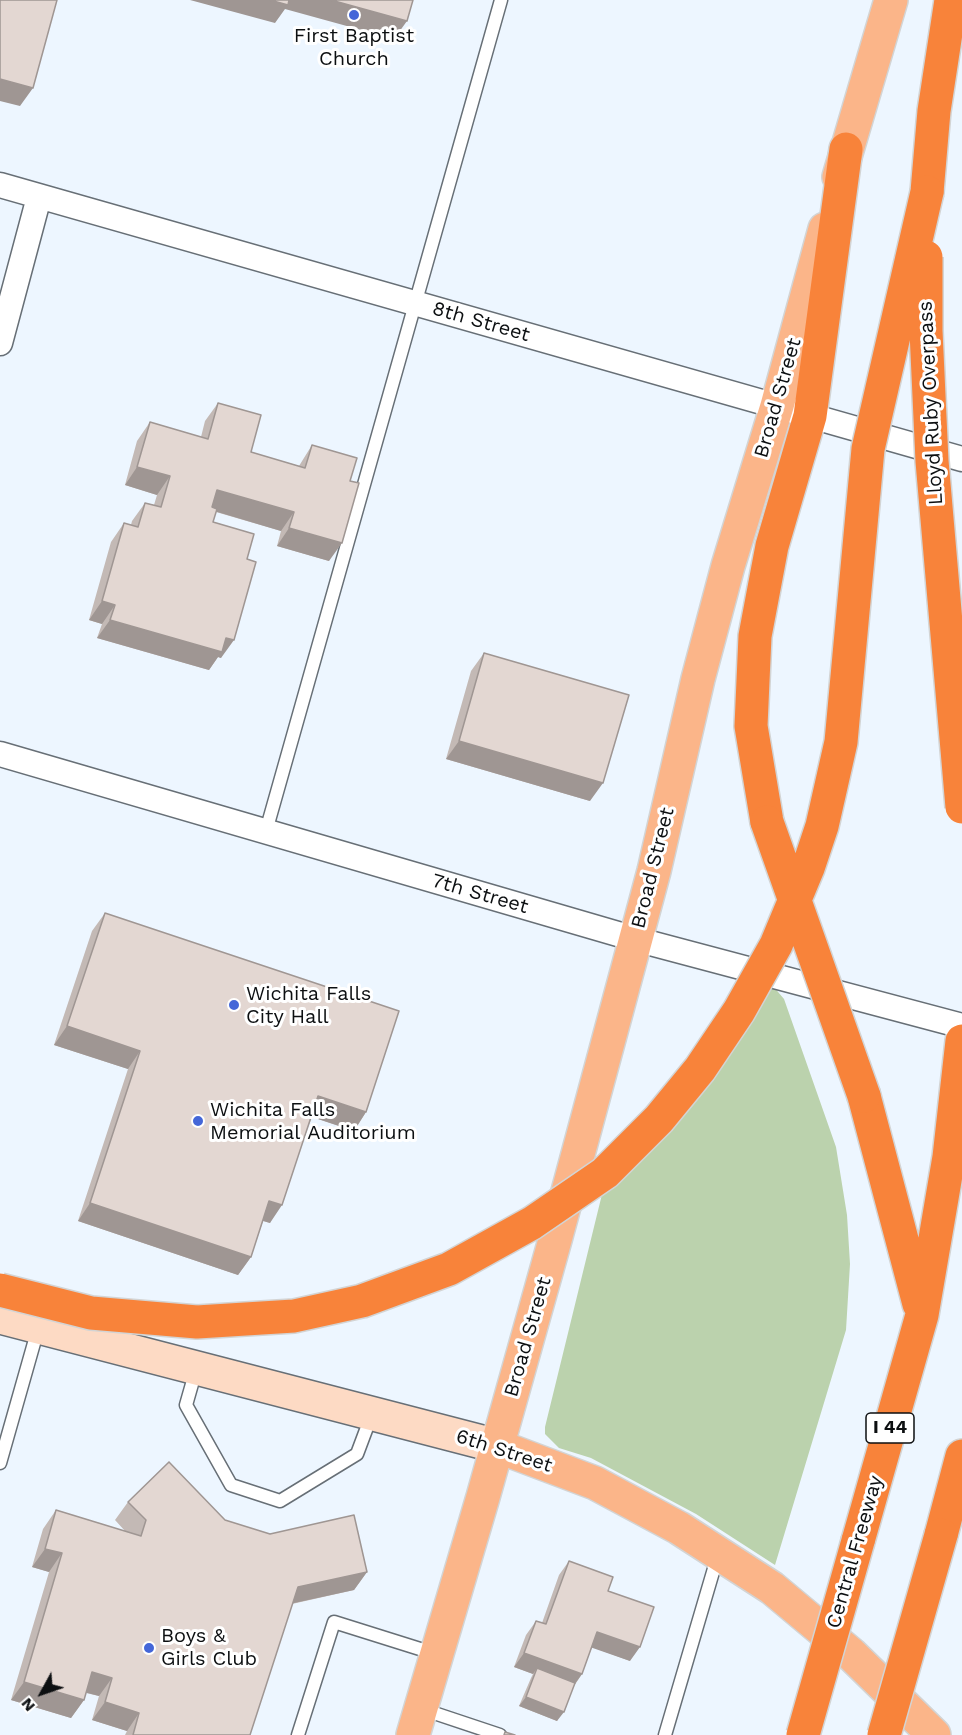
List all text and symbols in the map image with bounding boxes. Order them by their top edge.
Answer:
marker: First Baptist Church [347,8,361,22]
place label: First Baptist Church [294,24,414,71]
street label: 8th Street [430,297,532,347]
street label: Lloyd Ruby Overpass [914,300,948,506]
street label: Broad Street [749,335,807,461]
street label: Broad Street [626,805,680,931]
street label: 7th Street [429,869,531,919]
place label: Wichita Falls City Hall [246,982,371,1029]
marker: Wichita Falls City Hall [227,998,241,1012]
place label: Wichita Falls Memorial Auditorium [210,1098,416,1145]
marker: Wichita Falls Memorial Auditorium [191,1114,205,1128]
street label: Broad Street [499,1274,557,1400]
road number: I 44 [866,1413,914,1443]
street label: 6th Street [453,1424,555,1478]
street label: Central Freeway [822,1473,888,1631]
place label: Boys & Girls Club [161,1624,257,1671]
marker: Boys & Girls Club [142,1641,156,1655]
north arrow [12,1663,72,1723]
text: N [17,1694,39,1716]

